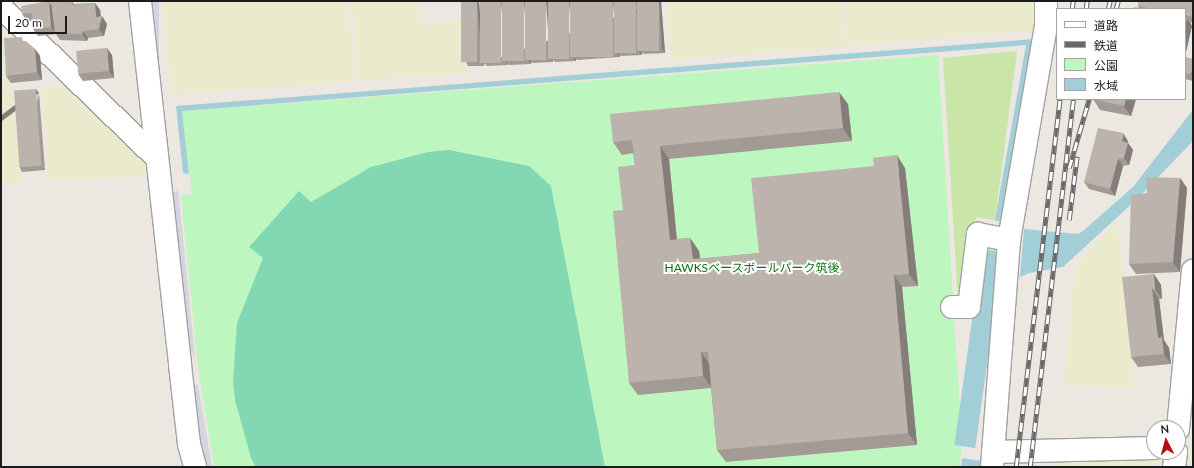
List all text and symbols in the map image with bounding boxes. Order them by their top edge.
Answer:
scale bar [10,8,69,34]
legend [1056,8,1186,100]
text: 20 m [15,15,42,30]
text: 道路 [1094,18,1118,33]
text: 鉄道 [1094,38,1118,53]
text: 公園 [1094,58,1118,73]
text: 水域 [1094,78,1118,93]
park label: HAWKSベースボールパーク筑後 [664,261,840,275]
north arrow [1146,420,1186,460]
text: N [1160,422,1170,435]

